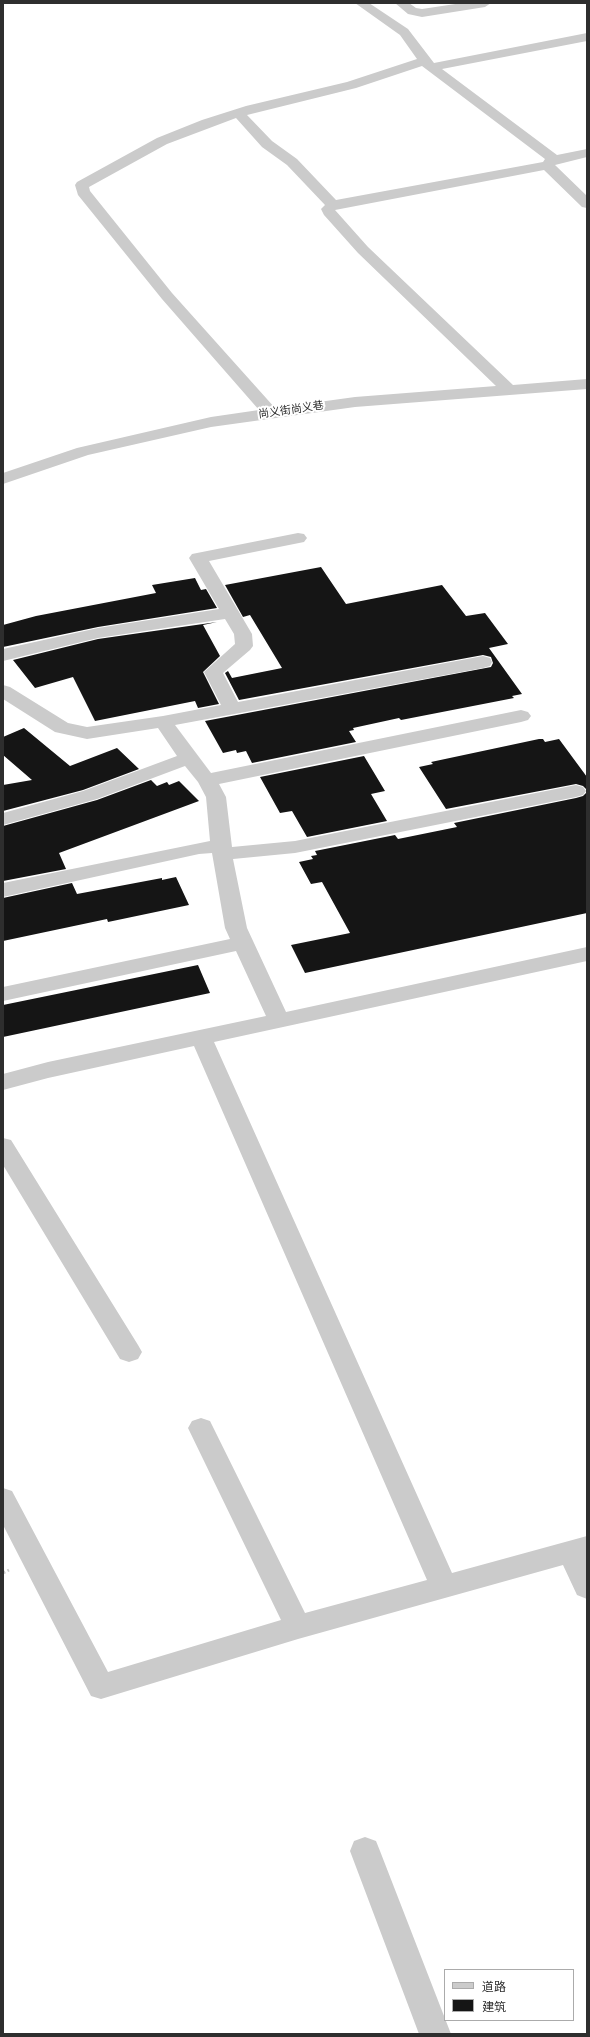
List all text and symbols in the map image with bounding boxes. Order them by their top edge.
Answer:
street label: 尚义街尚义巷 [257,399,325,421]
legend [444,1969,574,2021]
text: 道路 [482,1979,506,1994]
text: 建筑 [482,1999,506,2014]

